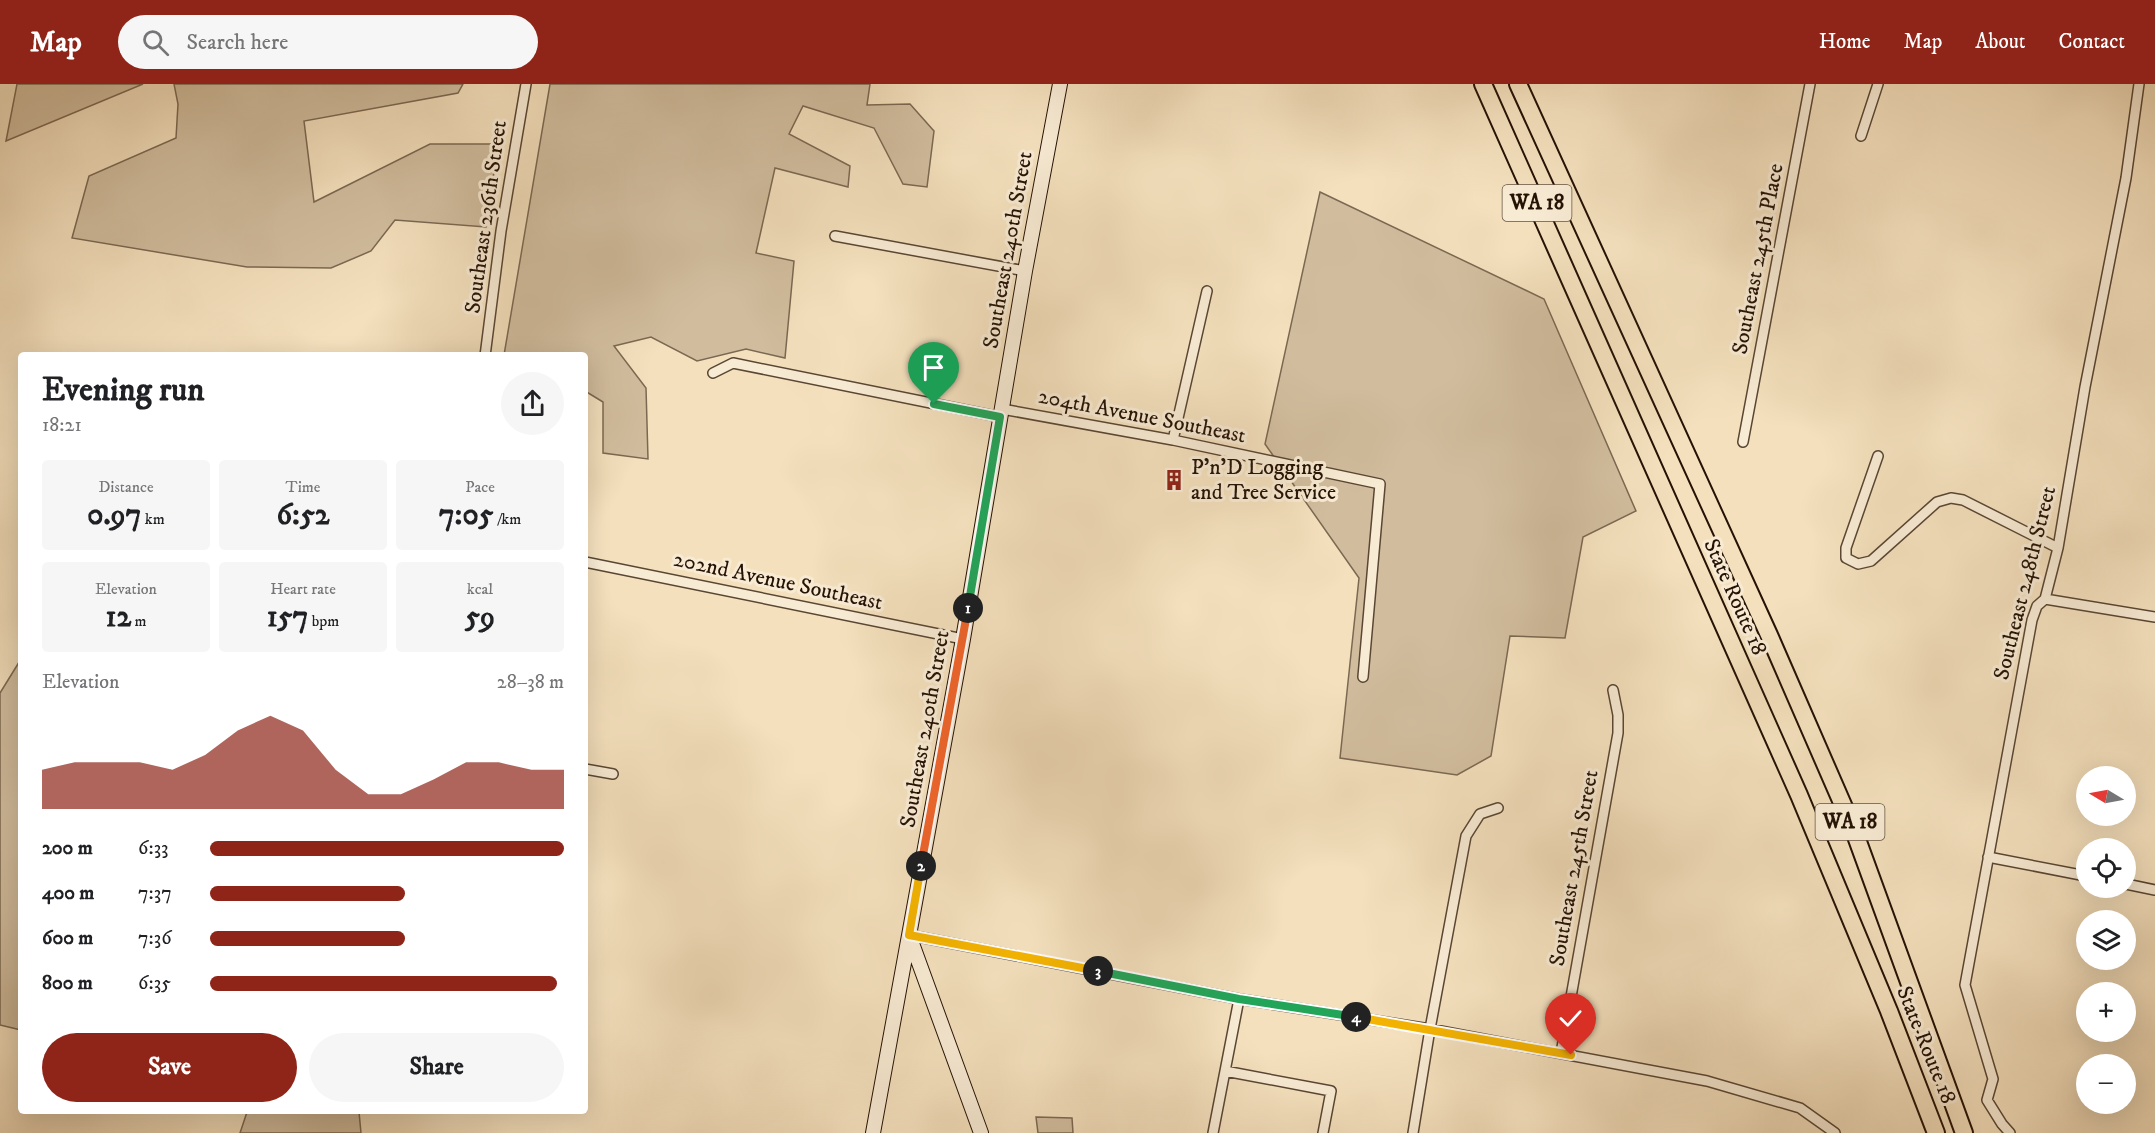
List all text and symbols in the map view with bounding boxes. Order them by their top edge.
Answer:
search box [118,15,538,69]
text: Map [30,25,82,60]
icon: search [139,26,172,59]
text: Search here [187,29,288,56]
text: Home [1819,29,1871,55]
text: Map [1904,29,1942,55]
text: About [1975,29,2026,55]
text: Contact [2059,29,2125,55]
street label: Southeast 236th Street [459,119,513,315]
street label: Southeast 240th Street [977,149,1039,351]
street label: Southeast 245th Place [1726,161,1790,357]
road number: WA 18 [1502,185,1572,221]
pin [908,342,959,404]
icon: arrive [917,351,950,384]
text: Evening run [42,370,204,411]
button: share [501,372,564,435]
street label: 204th Avenue Southeast [1036,383,1248,449]
text: 18:21 [42,413,82,438]
place label: P'n'D Logging and Tree Service [1191,454,1336,506]
building icon: P'n'D Logging and Tree Service [1162,468,1186,492]
text: Distance [98,477,154,497]
text: Time [286,477,320,497]
text: Pace [465,477,495,497]
street label: Southeast 248th Street [1988,483,2062,683]
text: 0.97 [87,497,141,534]
text: 6:52 [276,497,330,534]
text: 7:05 [439,497,493,534]
text: km [141,509,165,529]
text: /km [493,509,521,529]
street label: State Route 18 [1697,535,1773,659]
street label: 202nd Avenue Southeast [671,546,885,616]
text: Elevation [95,579,157,599]
text: Heart rate [270,579,336,599]
text: kcal [467,579,493,599]
pin: 1 [953,593,983,623]
text: 1 [965,598,971,618]
text: 12 [105,599,131,636]
text: 157 [267,599,308,636]
text: 59 [465,599,495,636]
text: m [131,611,147,631]
text: bpm [308,611,339,631]
street label: Southeast 240th Street [894,628,956,830]
text: Elevation [42,670,119,695]
text: 28–38 m [497,670,564,695]
north arrow [2076,766,2136,826]
map controls [2076,766,2136,1114]
street label: Southeast 245th Street [1543,768,1605,968]
road number: WA 18 [1816,804,1884,840]
text: 200 m [42,836,93,861]
text: 6:33 [138,836,169,861]
button: locate [2076,838,2136,898]
pin: 2 [906,851,936,881]
text: 2 [917,856,925,876]
text: 400 m [42,881,94,906]
text: 7:37 [138,881,172,906]
button: layers [2076,910,2136,970]
text: 600 m [42,926,93,951]
text: 7:36 [138,926,172,951]
pin: 3 [1083,956,1113,986]
text: 3 [1095,961,1101,981]
text: 800 m [42,971,93,996]
text: 6:35 [138,971,171,996]
street label: State Route 18 [1890,982,1962,1108]
button: + [2076,982,2136,1042]
pin [1545,993,1596,1055]
pin: 4 [1341,1002,1371,1032]
icon: check [1554,1002,1587,1035]
text: 4 [1351,1007,1361,1027]
button: Save [42,1033,297,1102]
button: Share [309,1033,564,1102]
button: − [2076,1054,2136,1114]

